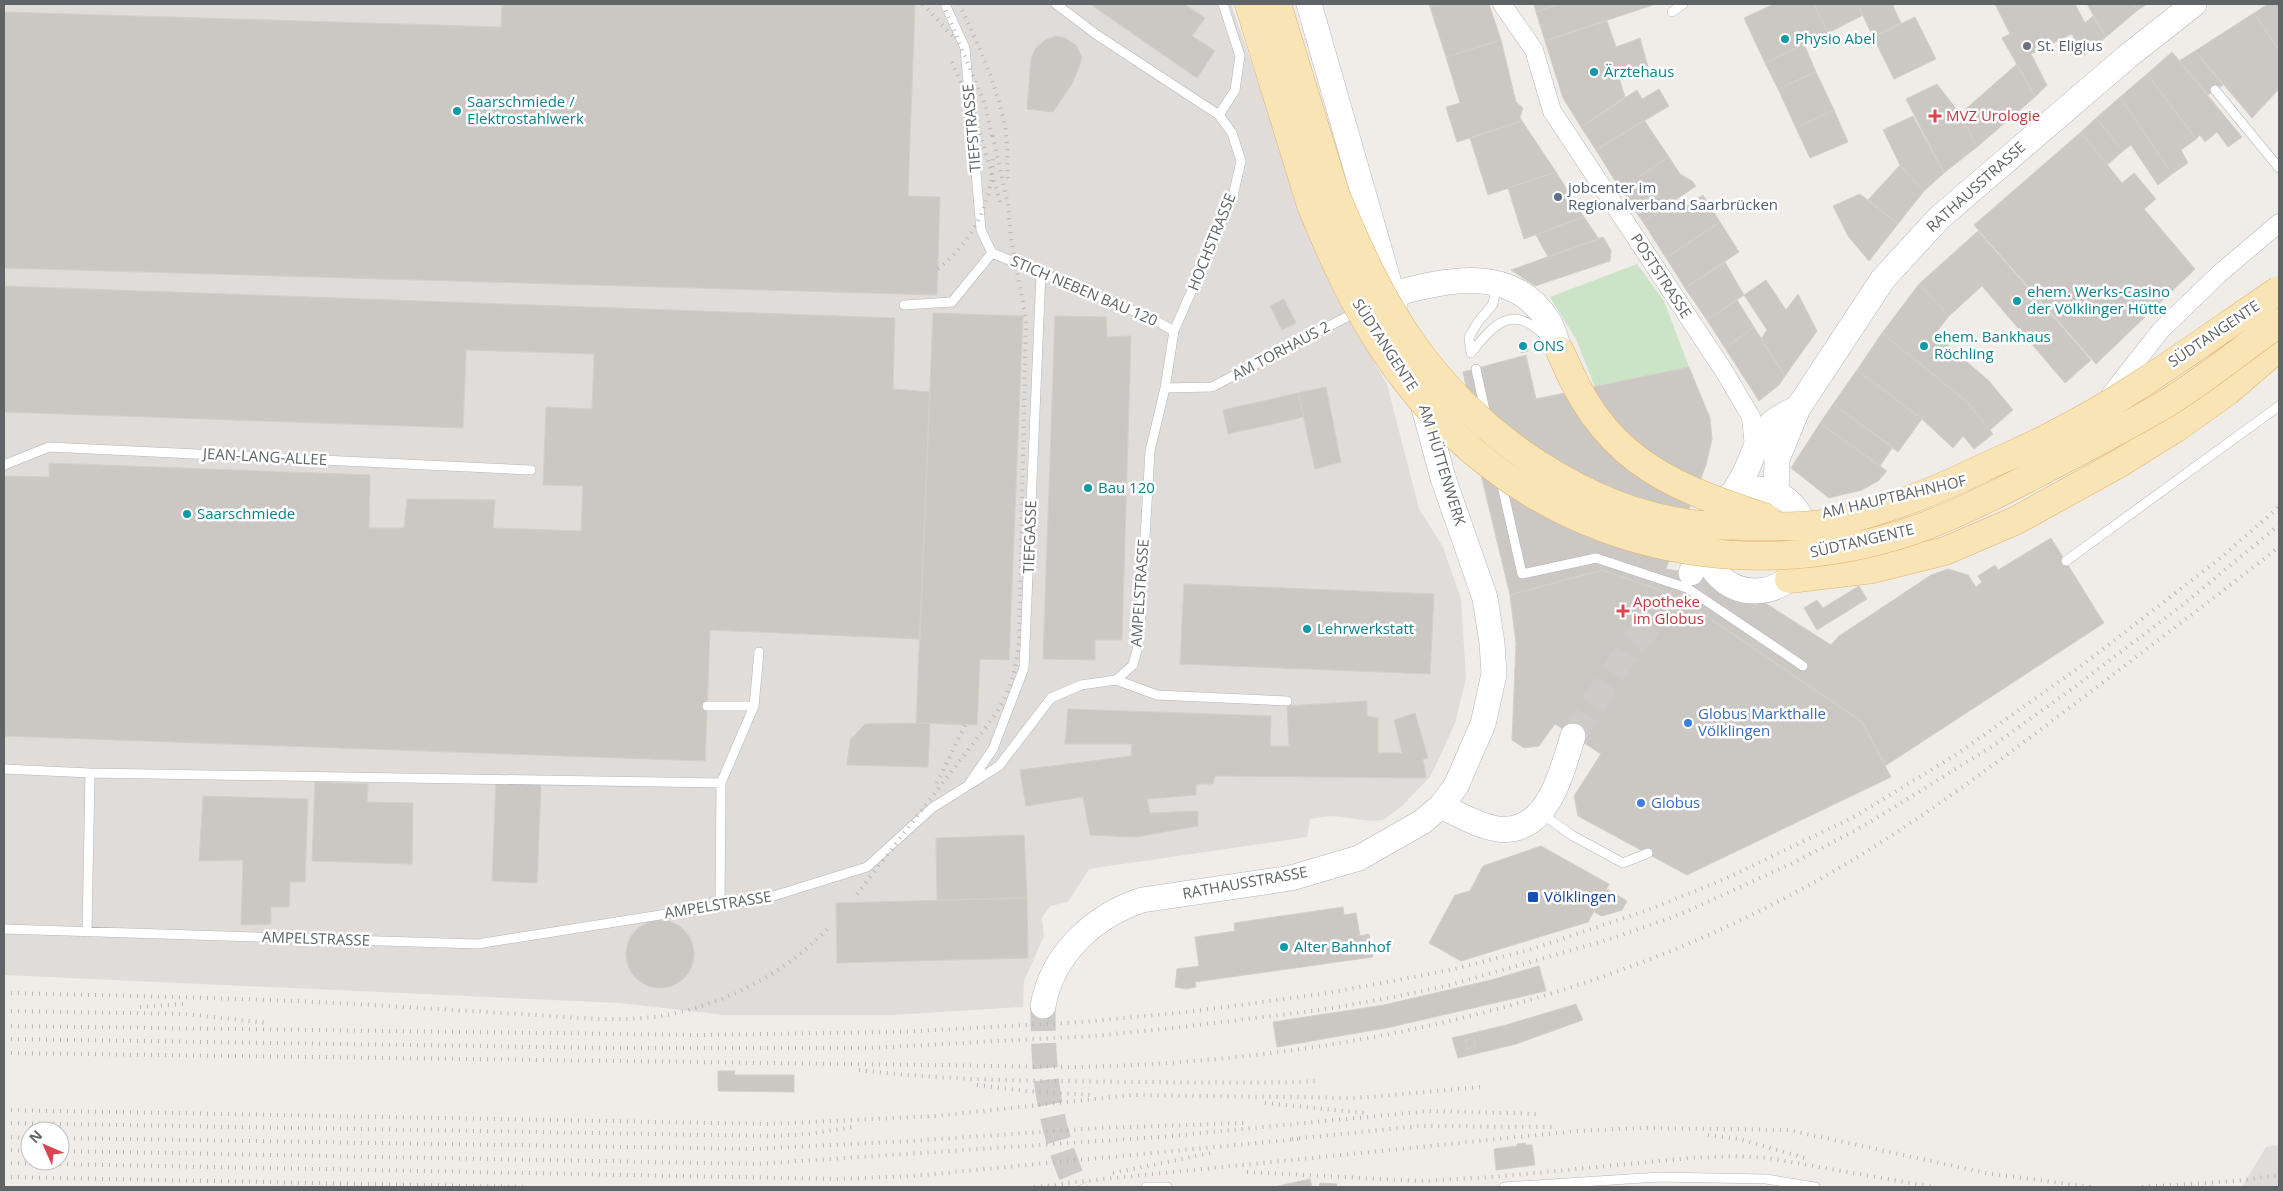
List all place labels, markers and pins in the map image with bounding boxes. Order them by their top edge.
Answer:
place label: Physio Abel [1795,28,1875,48]
marker: Physio Abel [1779,33,1791,45]
place label: St. Eligius [2037,35,2103,55]
marker: St. Eligius [2021,40,2033,52]
place label: Ärztehaus [1604,61,1674,81]
marker: Ärztehaus [1588,66,1600,78]
place label: Saarschmiede / Elektrostahlwerk [467,91,584,128]
marker: Saarschmiede / Elektrostahlwerk [451,105,463,117]
place label: MVZ Urologie [1946,105,2040,125]
marker: MVZ Urologie [1928,109,1942,123]
place label: jobcenter im Regionalverband Saarbrücken [1567,177,1778,214]
marker: jobcenter im Regionalverband Saarbrücken [1552,191,1564,203]
place label: ehem. Werks-Casino der Völklinger Hütte [2027,281,2170,318]
marker: ehem. Werks-Casino der Völklinger Hütte [2011,295,2023,307]
place label: ehem. Bankhaus Röchling [1934,326,2051,363]
place label: ONS [1533,335,1564,355]
marker: ONS [1517,340,1529,352]
marker: ehem. Bankhaus Röchling [1918,340,1930,352]
place label: Bau 120 [1098,477,1155,497]
marker: Bau 120 [1082,482,1094,494]
place label: Saarschmiede [197,503,295,523]
marker: Saarschmiede [181,508,193,520]
place label: Apotheke im Globus [1633,591,1704,628]
marker: Apotheke im Globus [1617,605,1629,617]
place label: Lehrwerkstatt [1317,618,1414,638]
marker: Lehrwerkstatt [1301,623,1313,635]
place label: Globus Markthalle Völklingen [1698,703,1826,740]
marker: Globus Markthalle Völklingen [1682,717,1694,729]
place label: Globus [1651,792,1700,812]
marker: Globus [1635,797,1647,809]
place label: Völklingen [1544,886,1616,906]
marker: Völklingen [1526,890,1540,904]
place label: Alter Bahnhof [1294,936,1392,956]
marker: Alter Bahnhof [1278,941,1290,953]

